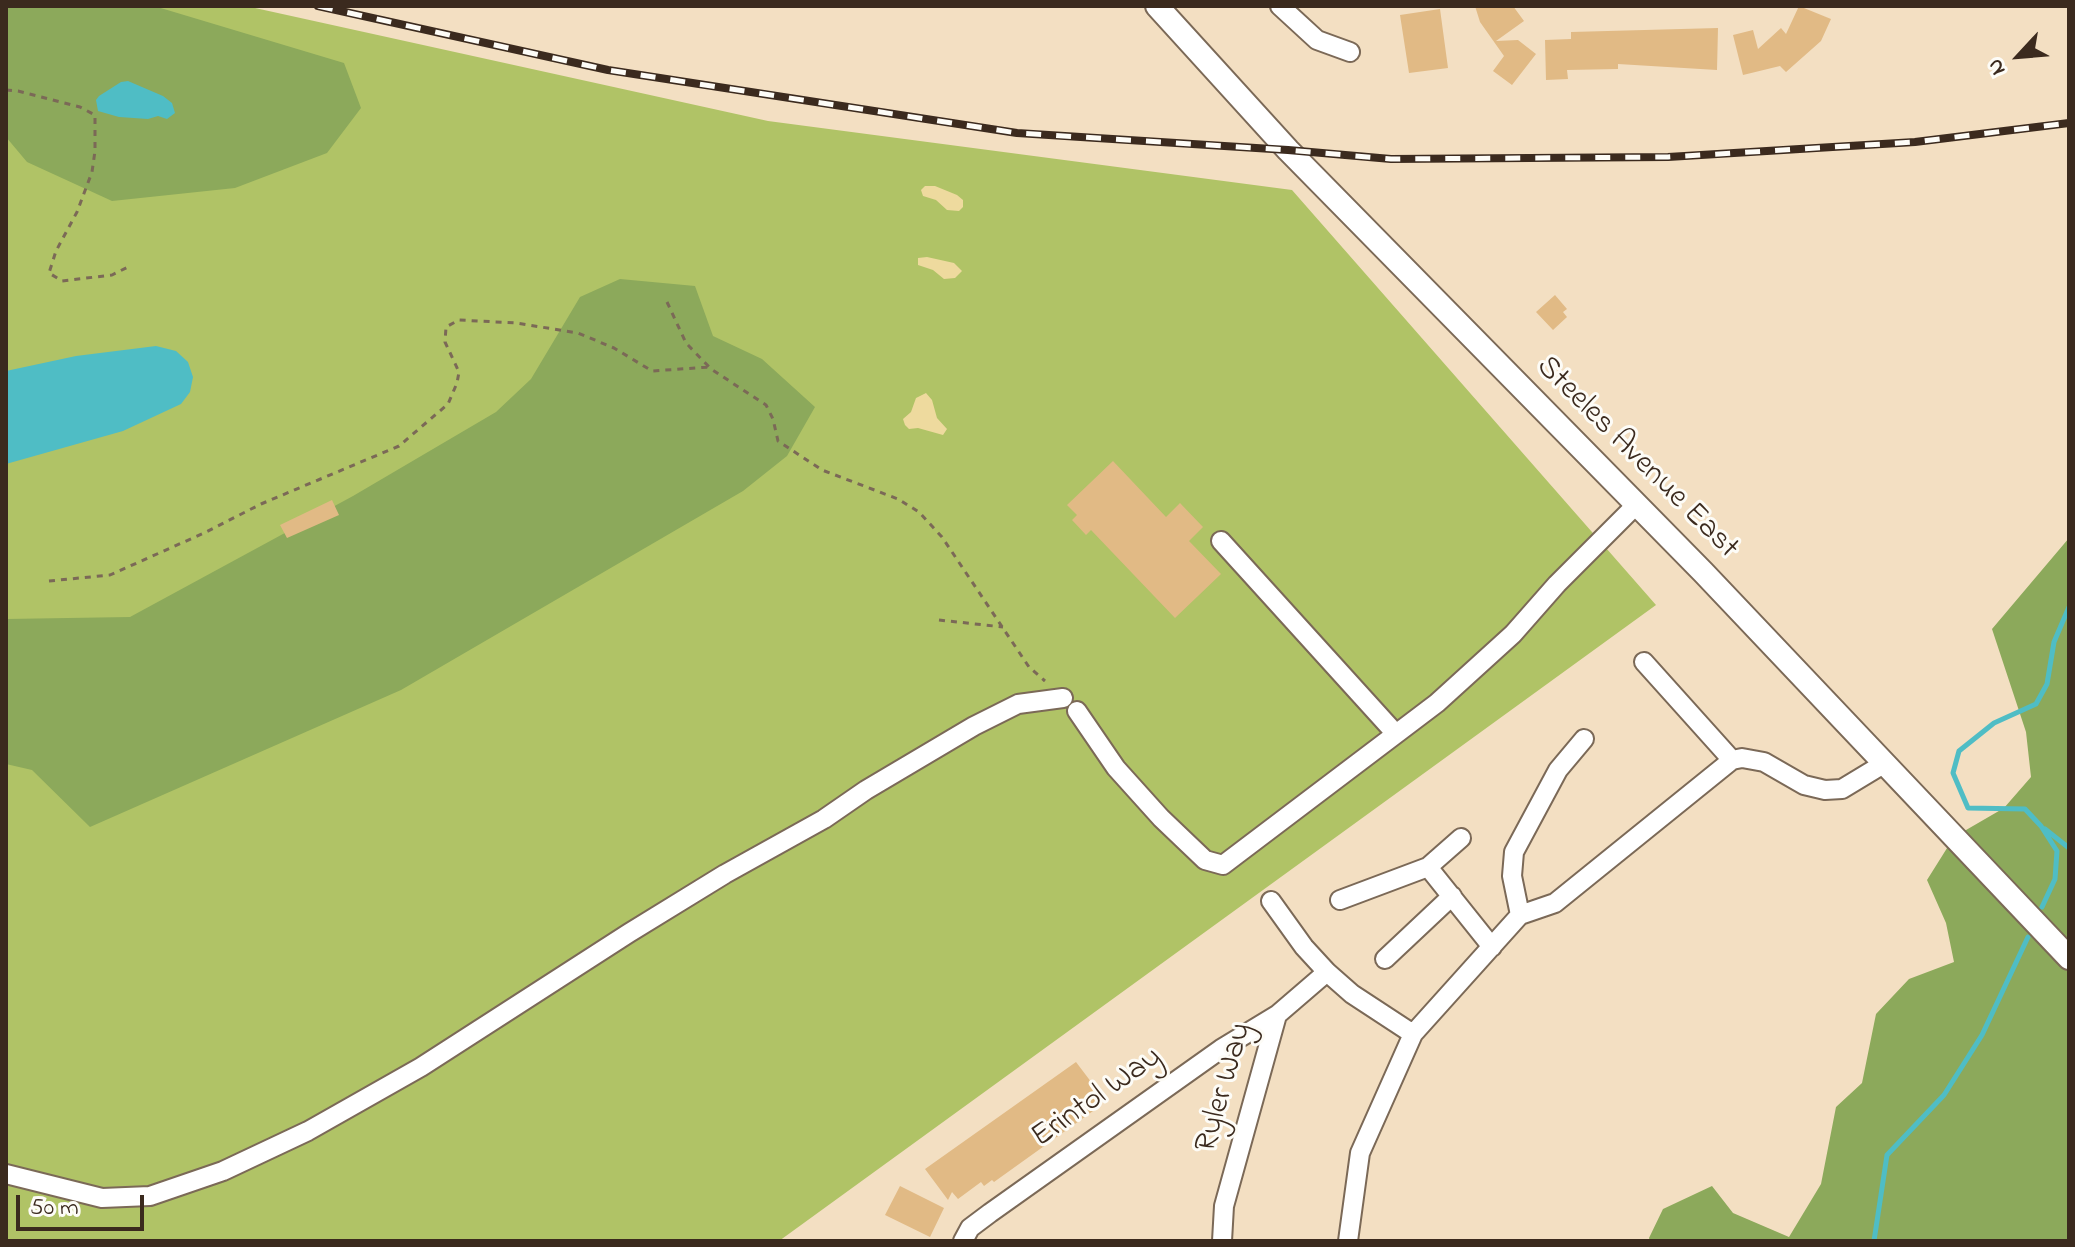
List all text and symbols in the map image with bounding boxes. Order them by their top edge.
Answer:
north arrow [1979,16,2059,96]
text: N [1980,53,2015,80]
street label: Steeles Avenue East [1526,349,1746,569]
street label: Ryler Way [1189,1019,1263,1157]
street label: Erintol Way [1025,1040,1171,1158]
scale bar [20,1179,148,1229]
text: 50 m [30,1191,79,1226]

